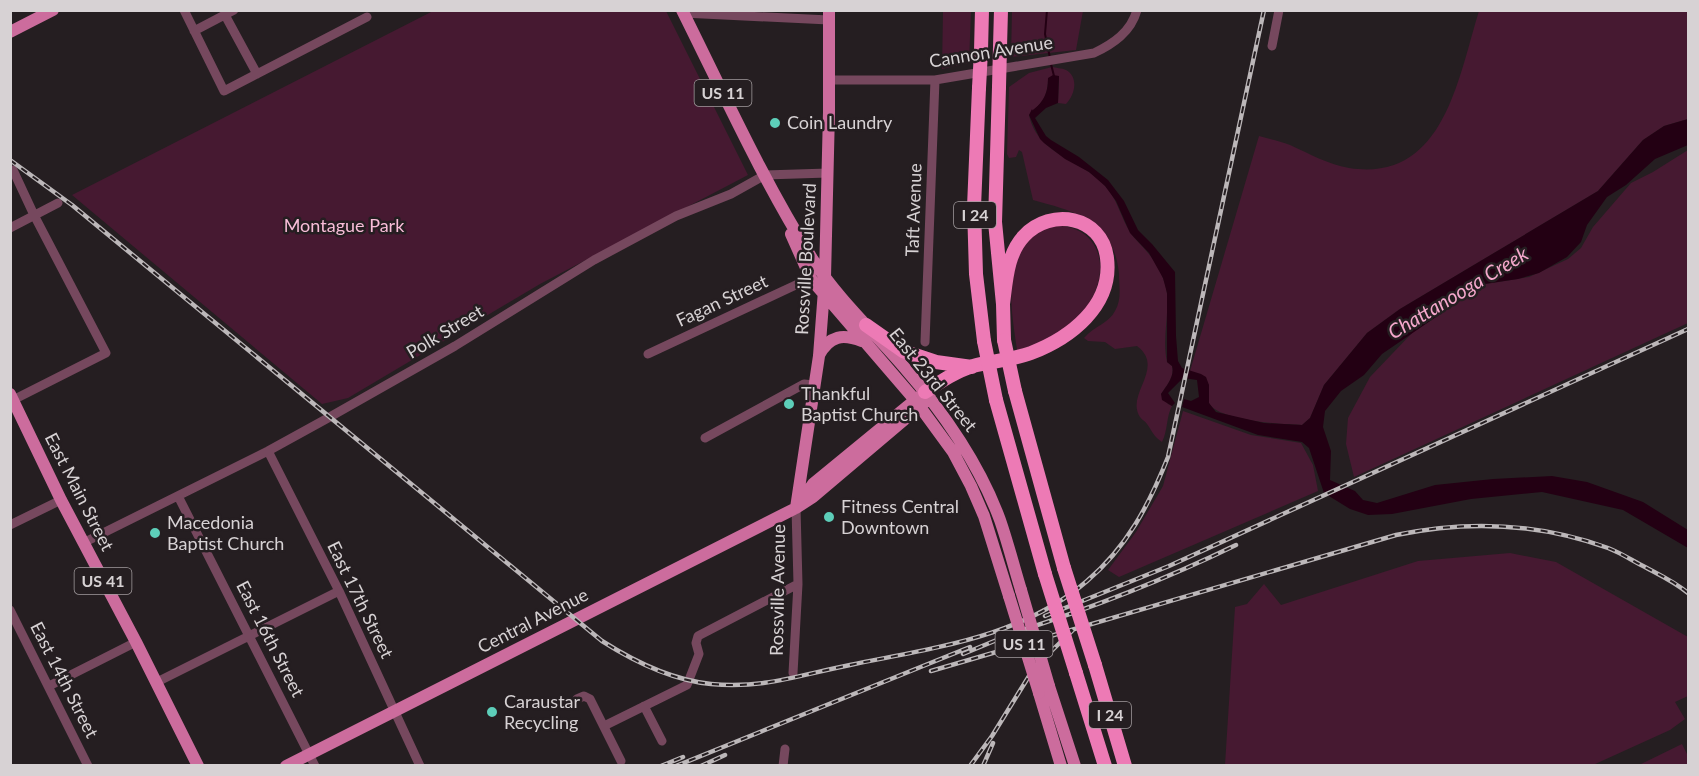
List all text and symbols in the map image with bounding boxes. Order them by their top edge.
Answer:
street label: Cannon Avenue [927,30,1054,72]
road number: US 11 [694,80,752,106]
place label: Coin Laundry [787,111,893,133]
marker: Coin Laundry [768,116,782,130]
street label: Taft Avenue [900,163,926,257]
street label: Rossville Boulevard [790,182,820,336]
road number: I 24 [954,202,996,228]
park label: Montague Park [284,214,405,236]
water label: Chattanooga Creek [1383,241,1532,343]
street label: Fagan Street [672,269,771,331]
street label: Polk Street [402,299,487,363]
street label: East 23rd Street [885,323,983,436]
place label: Thankful Baptist Church [801,382,918,425]
marker: Thankful Baptist Church [782,397,796,411]
street label: East Main Street [41,429,119,555]
place label: Fitness Central Downtown [841,495,959,538]
marker: Fitness Central Downtown [822,510,836,524]
place label: Macedonia Baptist Church [167,511,284,554]
street label: Rossville Avenue [765,524,789,656]
marker: Macedonia Baptist Church [148,526,162,540]
street label: East 17th Street [323,537,399,662]
road number: US 41 [74,568,132,594]
street label: East 16th Street [232,577,310,701]
street label: Central Avenue [474,583,591,657]
street label: East 14th Street [26,618,104,742]
road number: US 11 [996,631,1052,657]
place label: Caraustar Recycling [504,690,581,733]
road number: I 24 [1089,702,1131,728]
marker: Caraustar Recycling [485,705,499,719]

